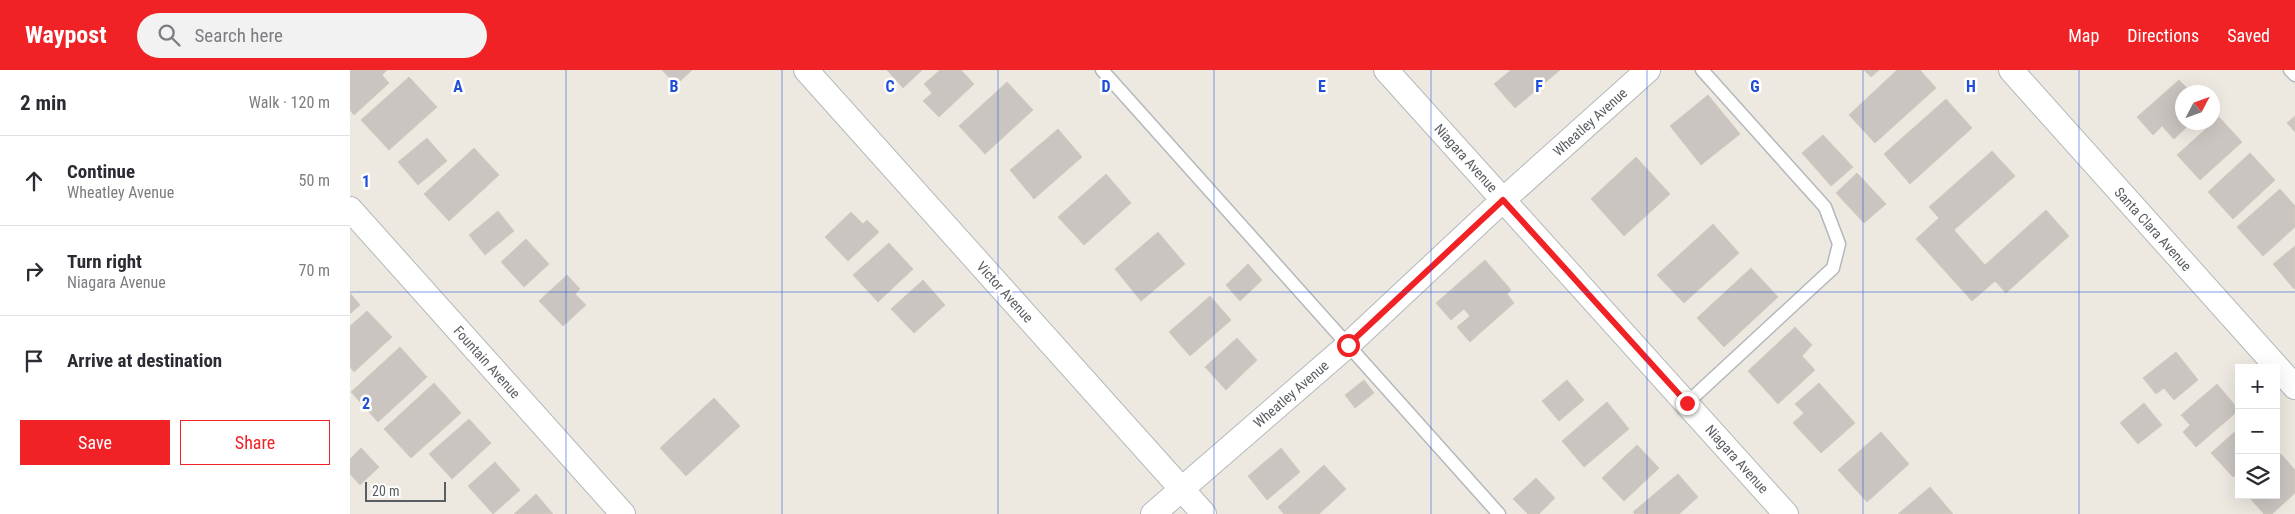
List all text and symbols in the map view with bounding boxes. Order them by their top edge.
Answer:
search box [137,13,487,58]
text: Waypost [25,21,107,49]
icon: search [155,21,183,49]
text: Search here [195,24,283,47]
text: Map [2068,25,2099,46]
text: Directions [2127,25,2199,46]
text: Saved [2227,25,2270,46]
text: A [453,77,463,96]
text: B [670,77,679,96]
text: C [885,77,895,96]
text: D [1101,77,1111,96]
text: E [1318,77,1326,96]
text: F [1535,77,1543,96]
text: G [1750,77,1760,96]
text: H [1966,77,1976,96]
street label: Wheatley Avenue [1550,84,1631,159]
north arrow [2175,85,2220,130]
text: 2 min [20,91,67,115]
text: Walk · 120 m [249,93,330,112]
street label: Niagara Avenue [1431,121,1501,196]
text: Continue [67,160,135,183]
icon: ahead [20,167,48,195]
text: 50 m [298,171,330,190]
text: 1 [362,172,370,191]
text: Wheatley Avenue [67,183,174,202]
street label: Santa Clara Avenue [2111,184,2195,274]
text: Turn right [67,250,142,273]
icon: right [20,257,48,285]
street label: Victor Avenue [974,258,1037,326]
text: 70 m [298,261,330,280]
text: Niagara Avenue [67,273,166,292]
street label: Fountain Avenue [450,323,524,402]
route start [1337,334,1360,357]
icon: arrive [20,347,48,375]
text: Arrive at destination [67,349,222,372]
street label: Wheatley Avenue [1250,357,1332,431]
map controls [2235,364,2280,499]
button: + [2235,364,2280,409]
route end [1676,392,1699,415]
text: 2 [362,394,370,413]
button: − [2235,409,2280,454]
button: Save [20,420,170,465]
button: Share [180,420,330,465]
street label: Niagara Avenue [1702,422,1772,497]
button: layers [2235,454,2280,499]
scale bar [365,479,446,502]
text: 20 m [372,483,400,499]

